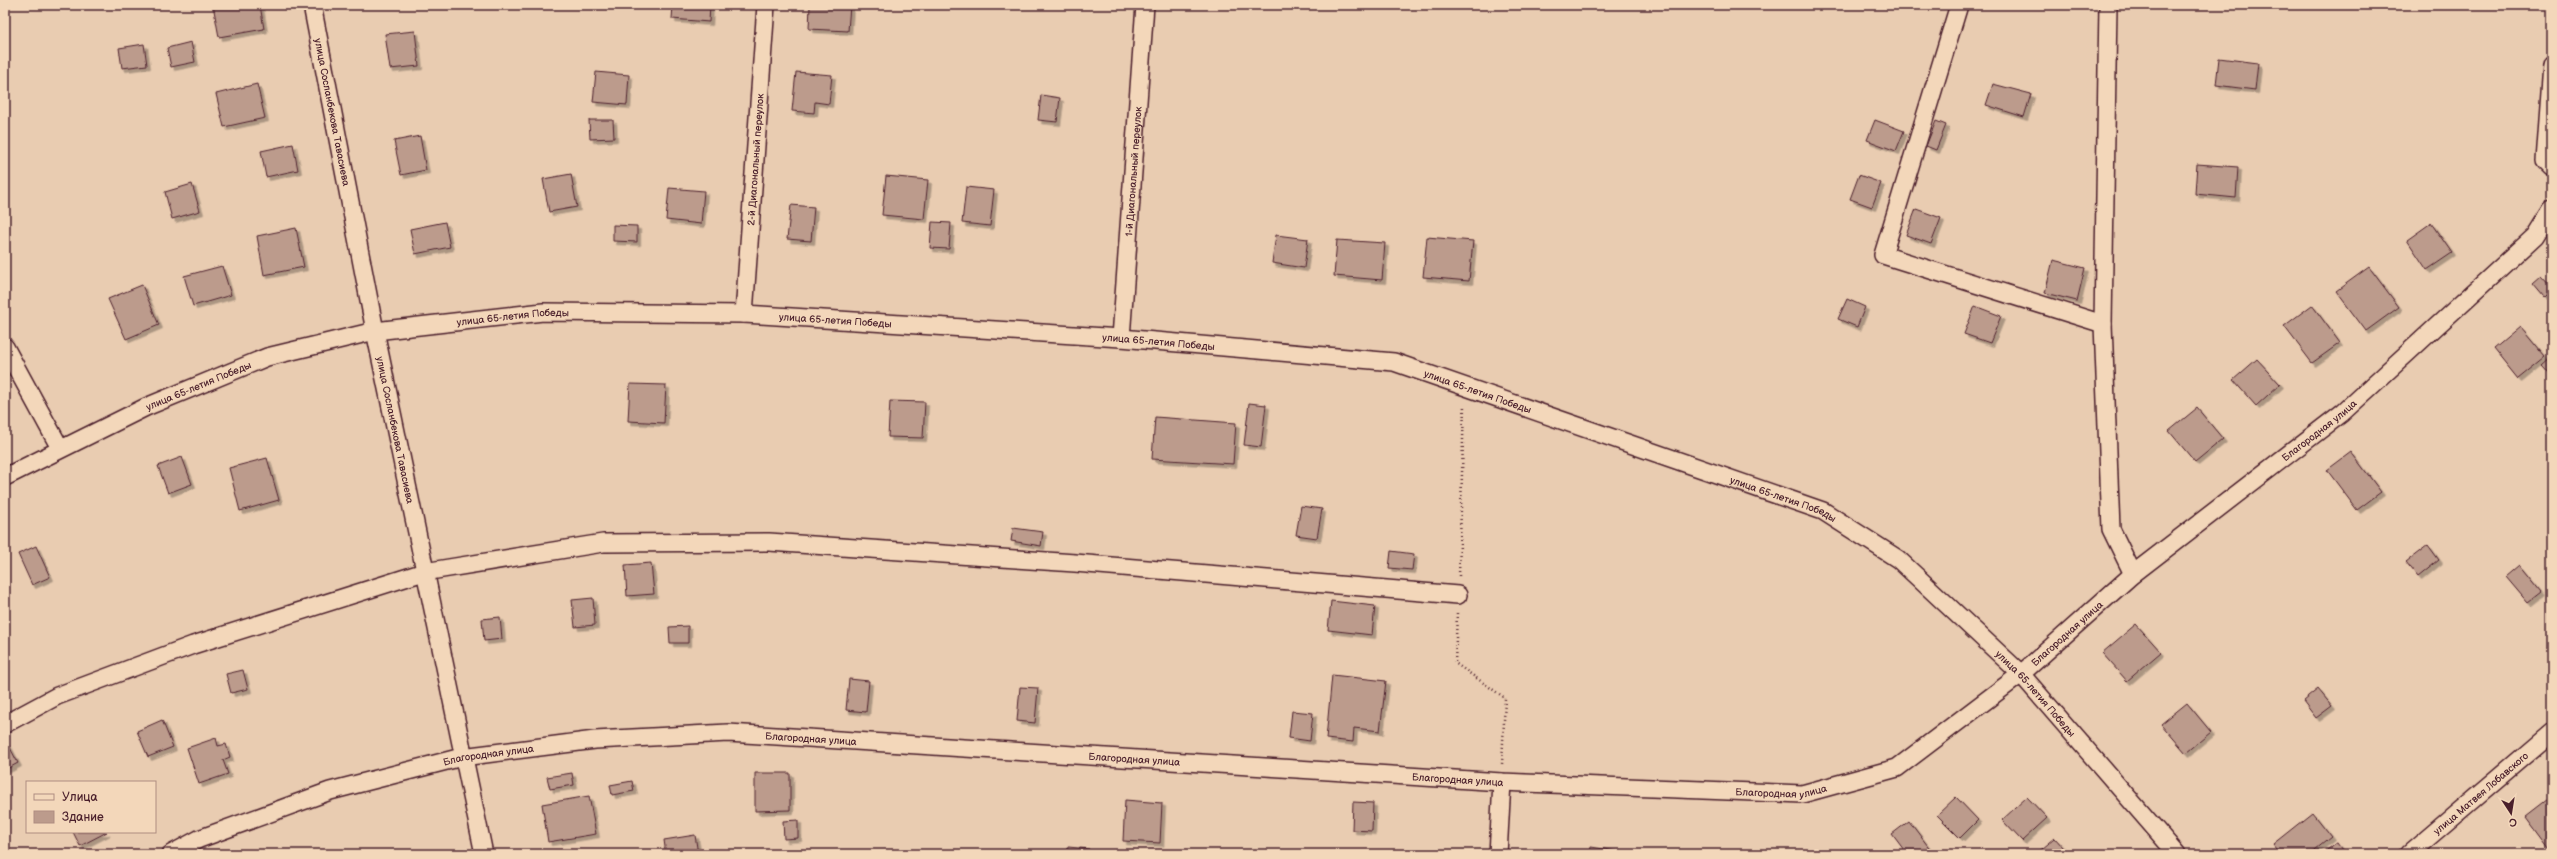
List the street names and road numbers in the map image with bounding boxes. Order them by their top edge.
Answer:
street label: улица Сосланбекова Тавасиева [312,37,352,187]
street label: 2-й Диагональный переулок [745,92,767,226]
street label: 1-й Диагональный переулок [1123,105,1145,237]
street label: улица 65-летия Победы [456,307,569,329]
street label: улица 65-летия Победы [779,311,892,330]
street label: улица 65-летия Победы [1102,332,1215,353]
street label: улица Сосланбекова Тавасиева [373,355,416,505]
street label: улица 65-летия Победы [144,359,253,413]
street label: улица 65-летия Победы [1422,368,1533,416]
street label: Благородная улица [2280,398,2359,464]
street label: улица 65-летия Победы [1728,474,1838,525]
street label: Благородная улица [2029,599,2106,669]
street label: улица 65-летия Победы [1993,648,2078,739]
street label: Благородная улица [765,730,857,748]
street label: Благородная улица [442,743,535,769]
street label: улица Матвея Лобавского [2431,750,2531,838]
street label: Благородная улица [1088,751,1180,769]
street label: Благородная улица [1411,771,1504,789]
street label: Благородная улица [1735,783,1828,801]

